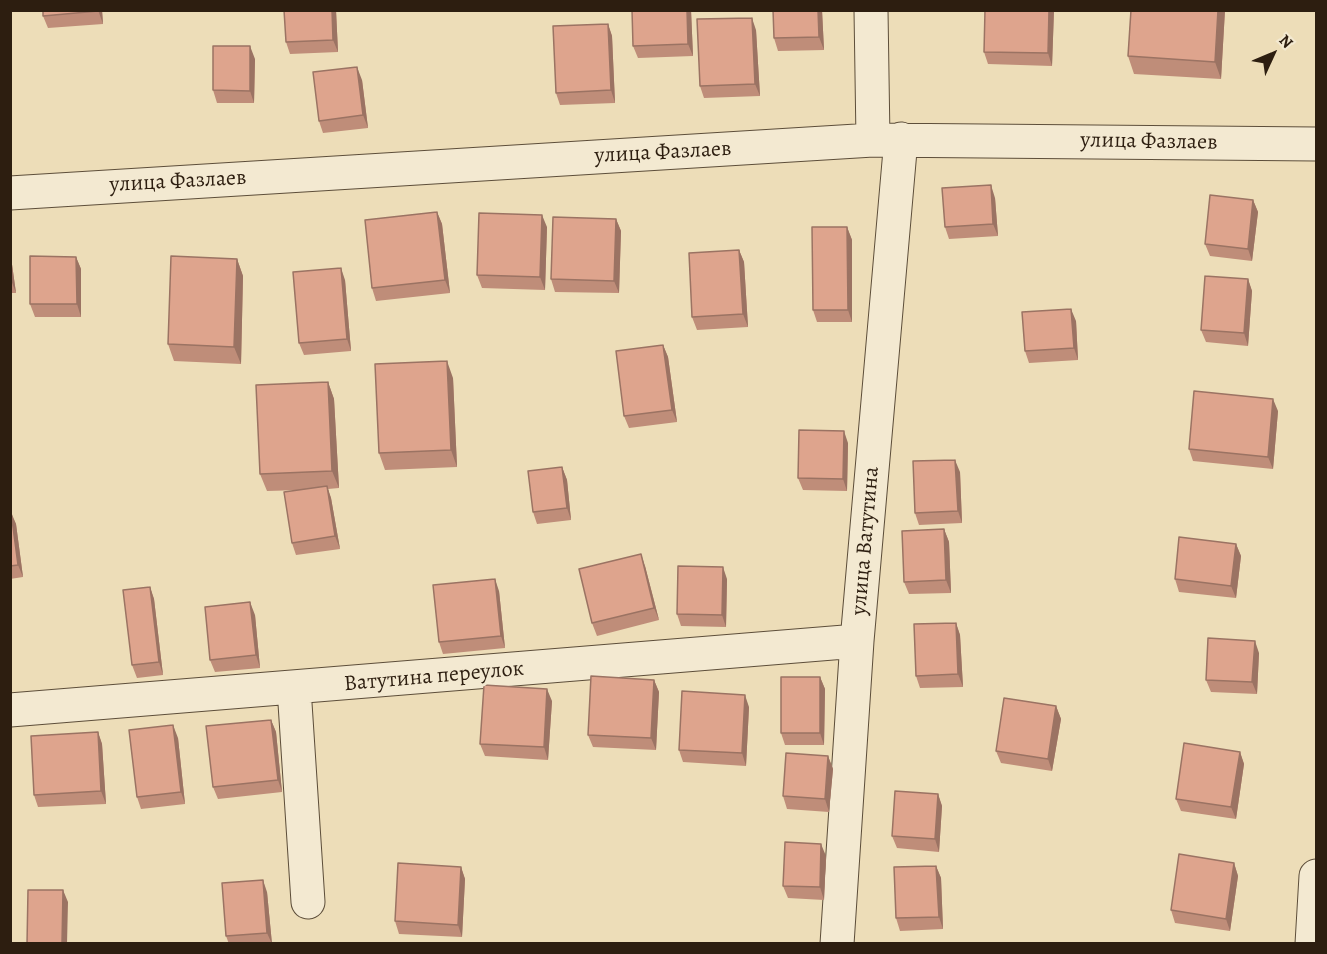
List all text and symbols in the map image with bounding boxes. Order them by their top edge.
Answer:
north arrow [1243,24,1303,84]
text: N [1274,30,1298,53]
street label: улица Фазлаев [1080,128,1218,156]
street label: улица Фазлаев [594,136,732,170]
street label: улица Фазлаев [109,165,247,199]
street label: улица Ватутина [846,466,886,616]
street label: Ватутина переулок [343,656,525,698]

